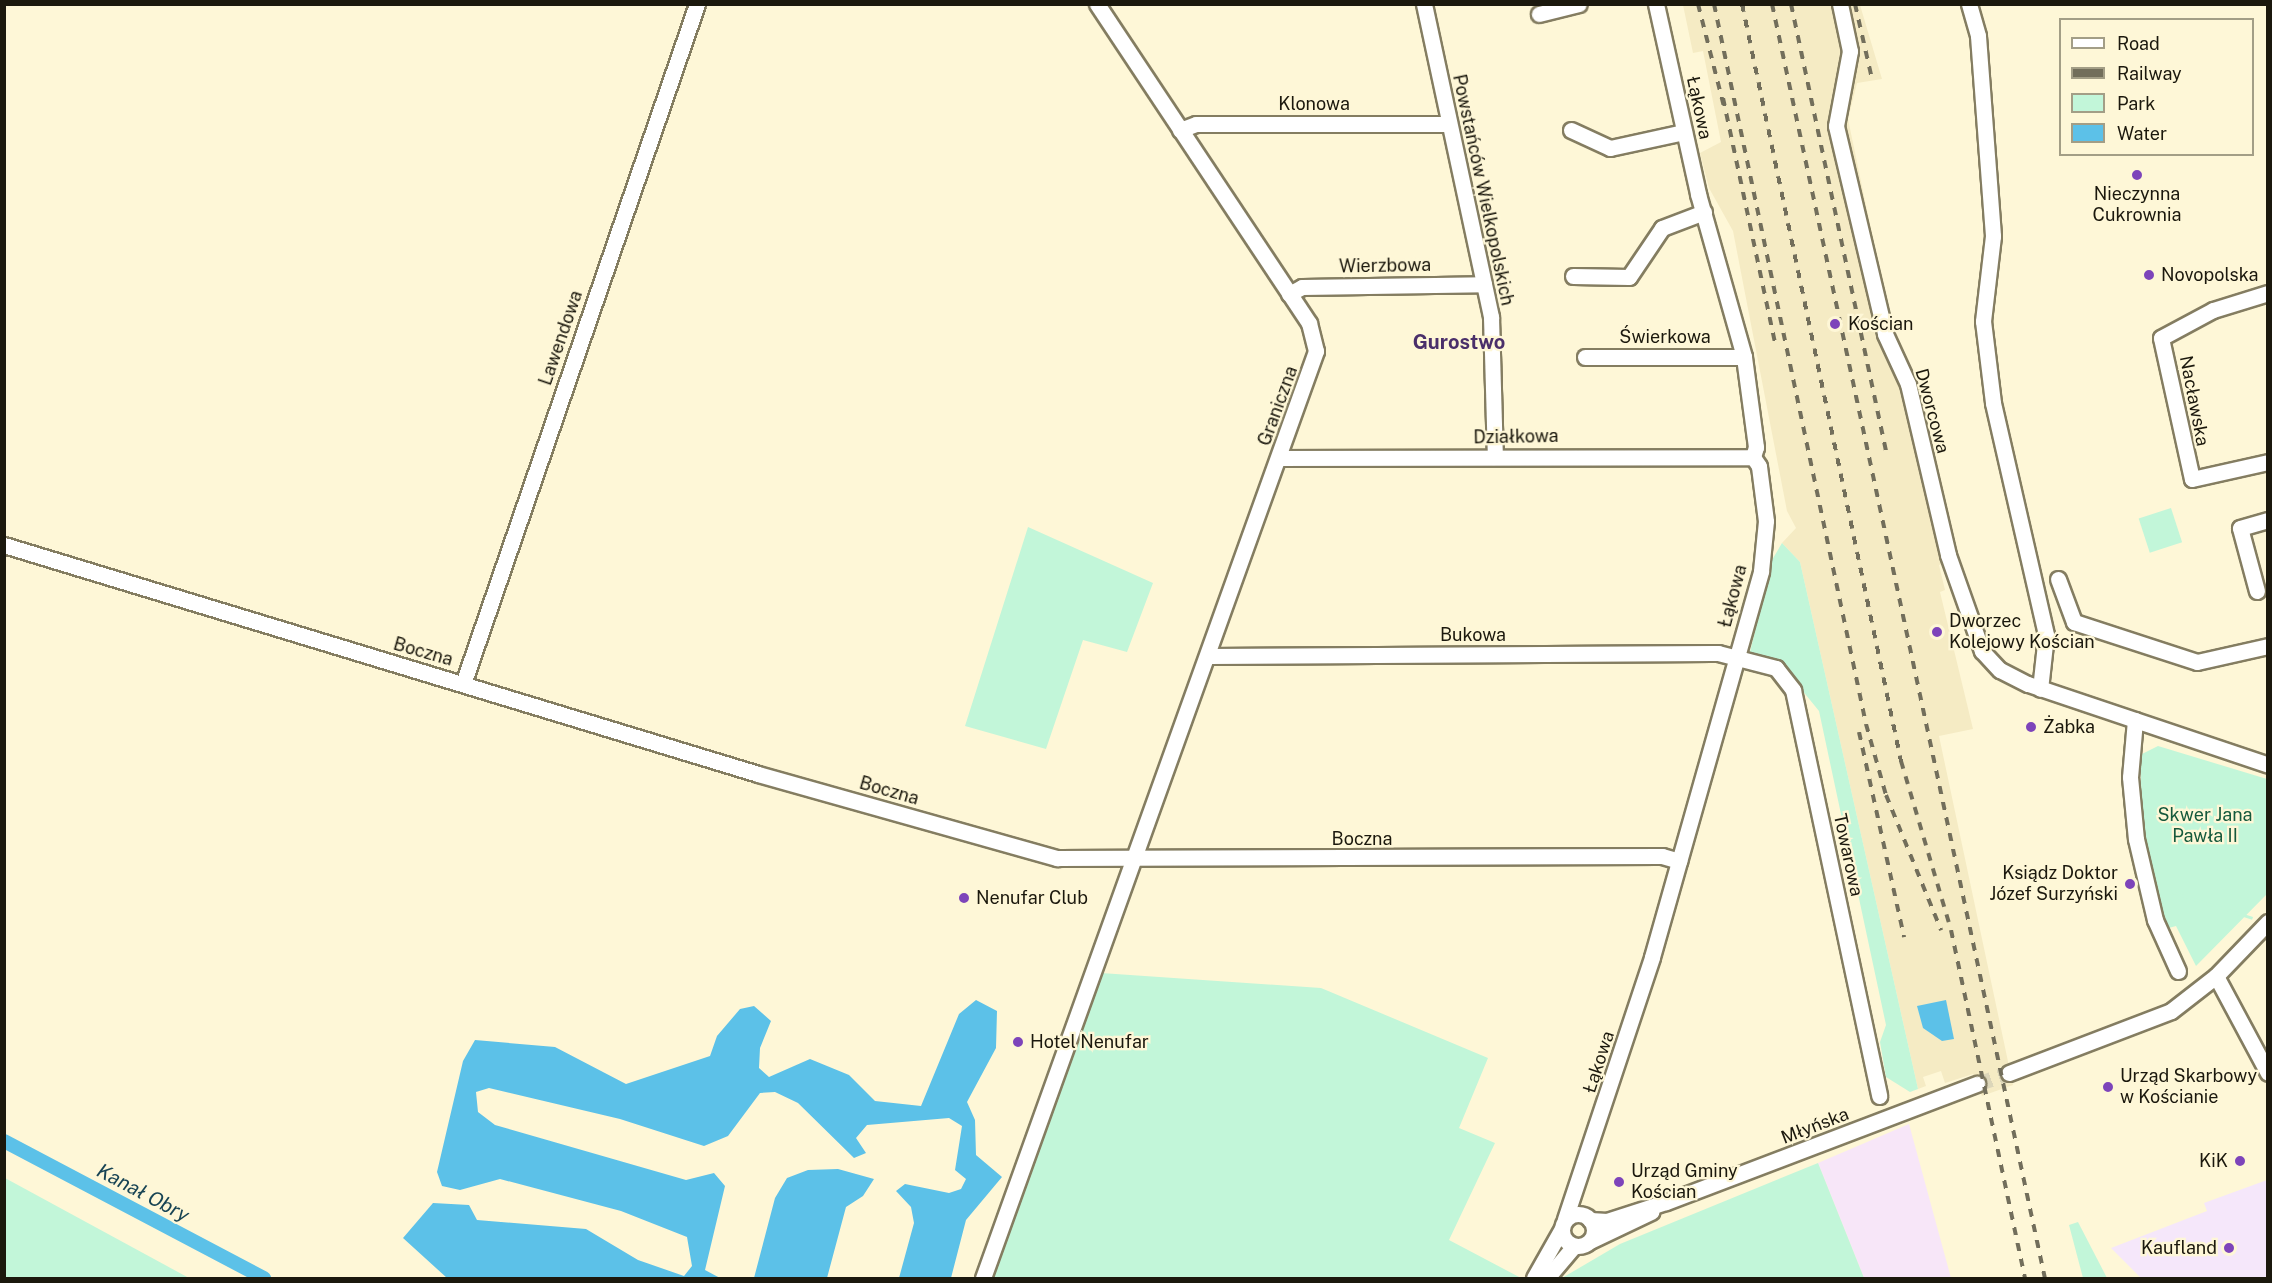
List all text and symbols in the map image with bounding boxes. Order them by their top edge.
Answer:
legend [2059,18,2254,156]
text: Road [2117,33,2160,54]
text: Railway [2117,63,2182,84]
street label: Powstańców Wielkopolskich [1448,72,1518,308]
street label: Łąkowa [1682,75,1716,141]
street label: Klonowa [1278,93,1350,115]
text: Park [2117,93,2155,114]
text: Water [2117,123,2167,144]
marker: Nieczynna Cukrownia [2130,168,2144,182]
place label: Nieczynna Cukrownia [2093,184,2181,226]
street label: Wierzbowa [1339,254,1431,278]
place label: Novopolska [2161,264,2259,286]
marker: Novopolska [2142,268,2156,282]
street label: Lawendowa [535,288,587,388]
place label: Kościan [1848,313,1913,335]
marker: Kościan [1826,315,1844,333]
street label: Świerkowa [1619,326,1711,348]
district label: Gurostwo [1413,330,1505,354]
street label: Nacławska [2175,354,2213,448]
street label: Graniczna [1254,363,1302,449]
street label: Dworcowa [1910,366,1954,456]
street label: Działkowa [1473,425,1559,449]
street label: Łąkowa [1714,562,1752,630]
place label: Dworzec Kolejowy Kościan [1949,611,2095,654]
street label: Bukowa [1440,624,1506,646]
marker: Dworzec Kolejowy Kościan [1930,625,1944,639]
street label: Boczna [391,633,455,671]
place label: Żabka [2043,716,2095,738]
marker: Żabka [2024,720,2038,734]
street label: Boczna [857,772,921,810]
park label: Skwer Jana Pawła II [2157,805,2253,848]
street label: Towarowa [1829,812,1867,898]
street label: Boczna [1332,828,1392,850]
place label: Ksiądz Doktor Józef Surzyński [1989,863,2118,906]
marker: Ksiądz Doktor Józef Surzyński [2123,877,2137,891]
place label: Nenufar Club [976,887,1088,909]
marker: Nenufar Club [957,891,971,905]
street label: Łąkowa [1579,1028,1619,1096]
place label: Hotel Nenufar [1030,1031,1149,1053]
marker: Hotel Nenufar [1011,1035,1025,1049]
place label: Urząd Skarbowy w Kościanie [2120,1066,2257,1108]
marker: Urząd Skarbowy w Kościanie [2101,1080,2115,1094]
street label: Młyńska [1778,1103,1852,1149]
place label: KiK [2199,1150,2228,1172]
marker: KiK [2233,1154,2247,1168]
water label: Kanał Obry [93,1159,193,1227]
place label: Urząd Gminy Kościan [1631,1161,1738,1204]
marker: Urząd Gminy Kościan [1612,1175,1626,1189]
place label: Kaufland [2141,1237,2217,1259]
marker: Kaufland [2222,1241,2236,1255]

